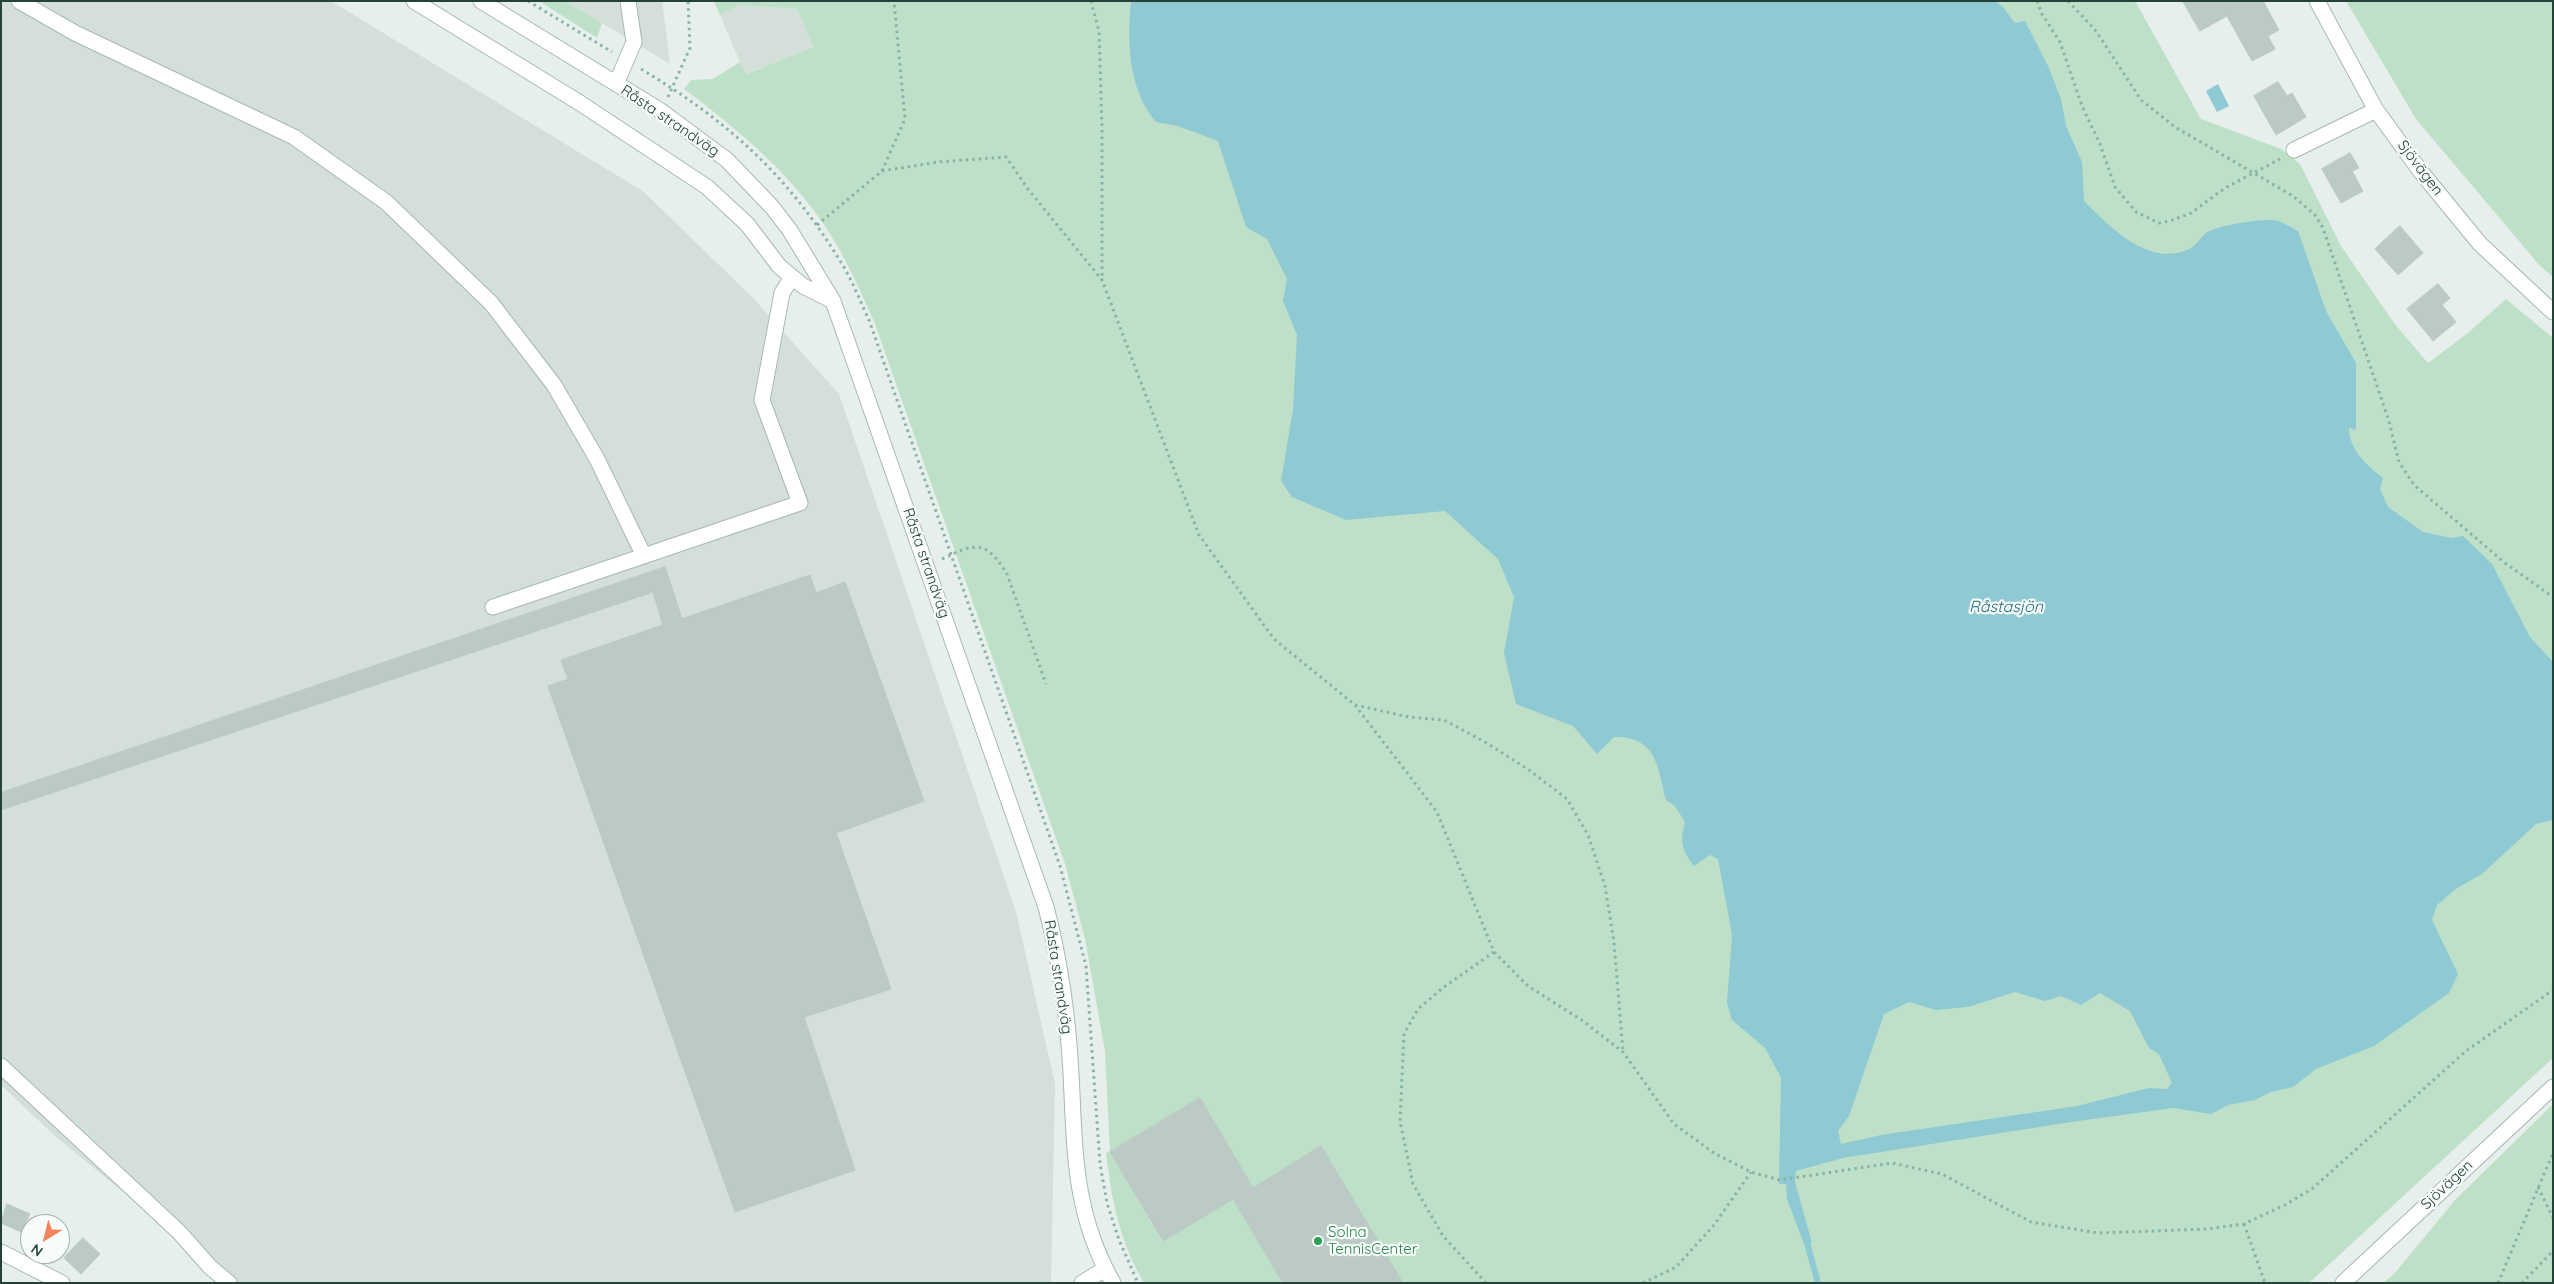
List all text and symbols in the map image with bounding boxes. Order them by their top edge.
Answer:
street label: Råsta strandväg [617,81,723,161]
street label: Sjövägen [2393,137,2447,199]
street label: Råsta strandväg [899,506,953,620]
water label: Råstasjön [1969,597,2043,617]
street label: Råsta strandväg [1040,919,1076,1035]
street label: Sjövägen [2417,1156,2477,1214]
north arrow [20,1214,70,1264]
place label: Solna TennisCenter [1328,1223,1417,1258]
marker: Solna TennisCenter [1312,1235,1324,1247]
text: N [27,1240,46,1261]

